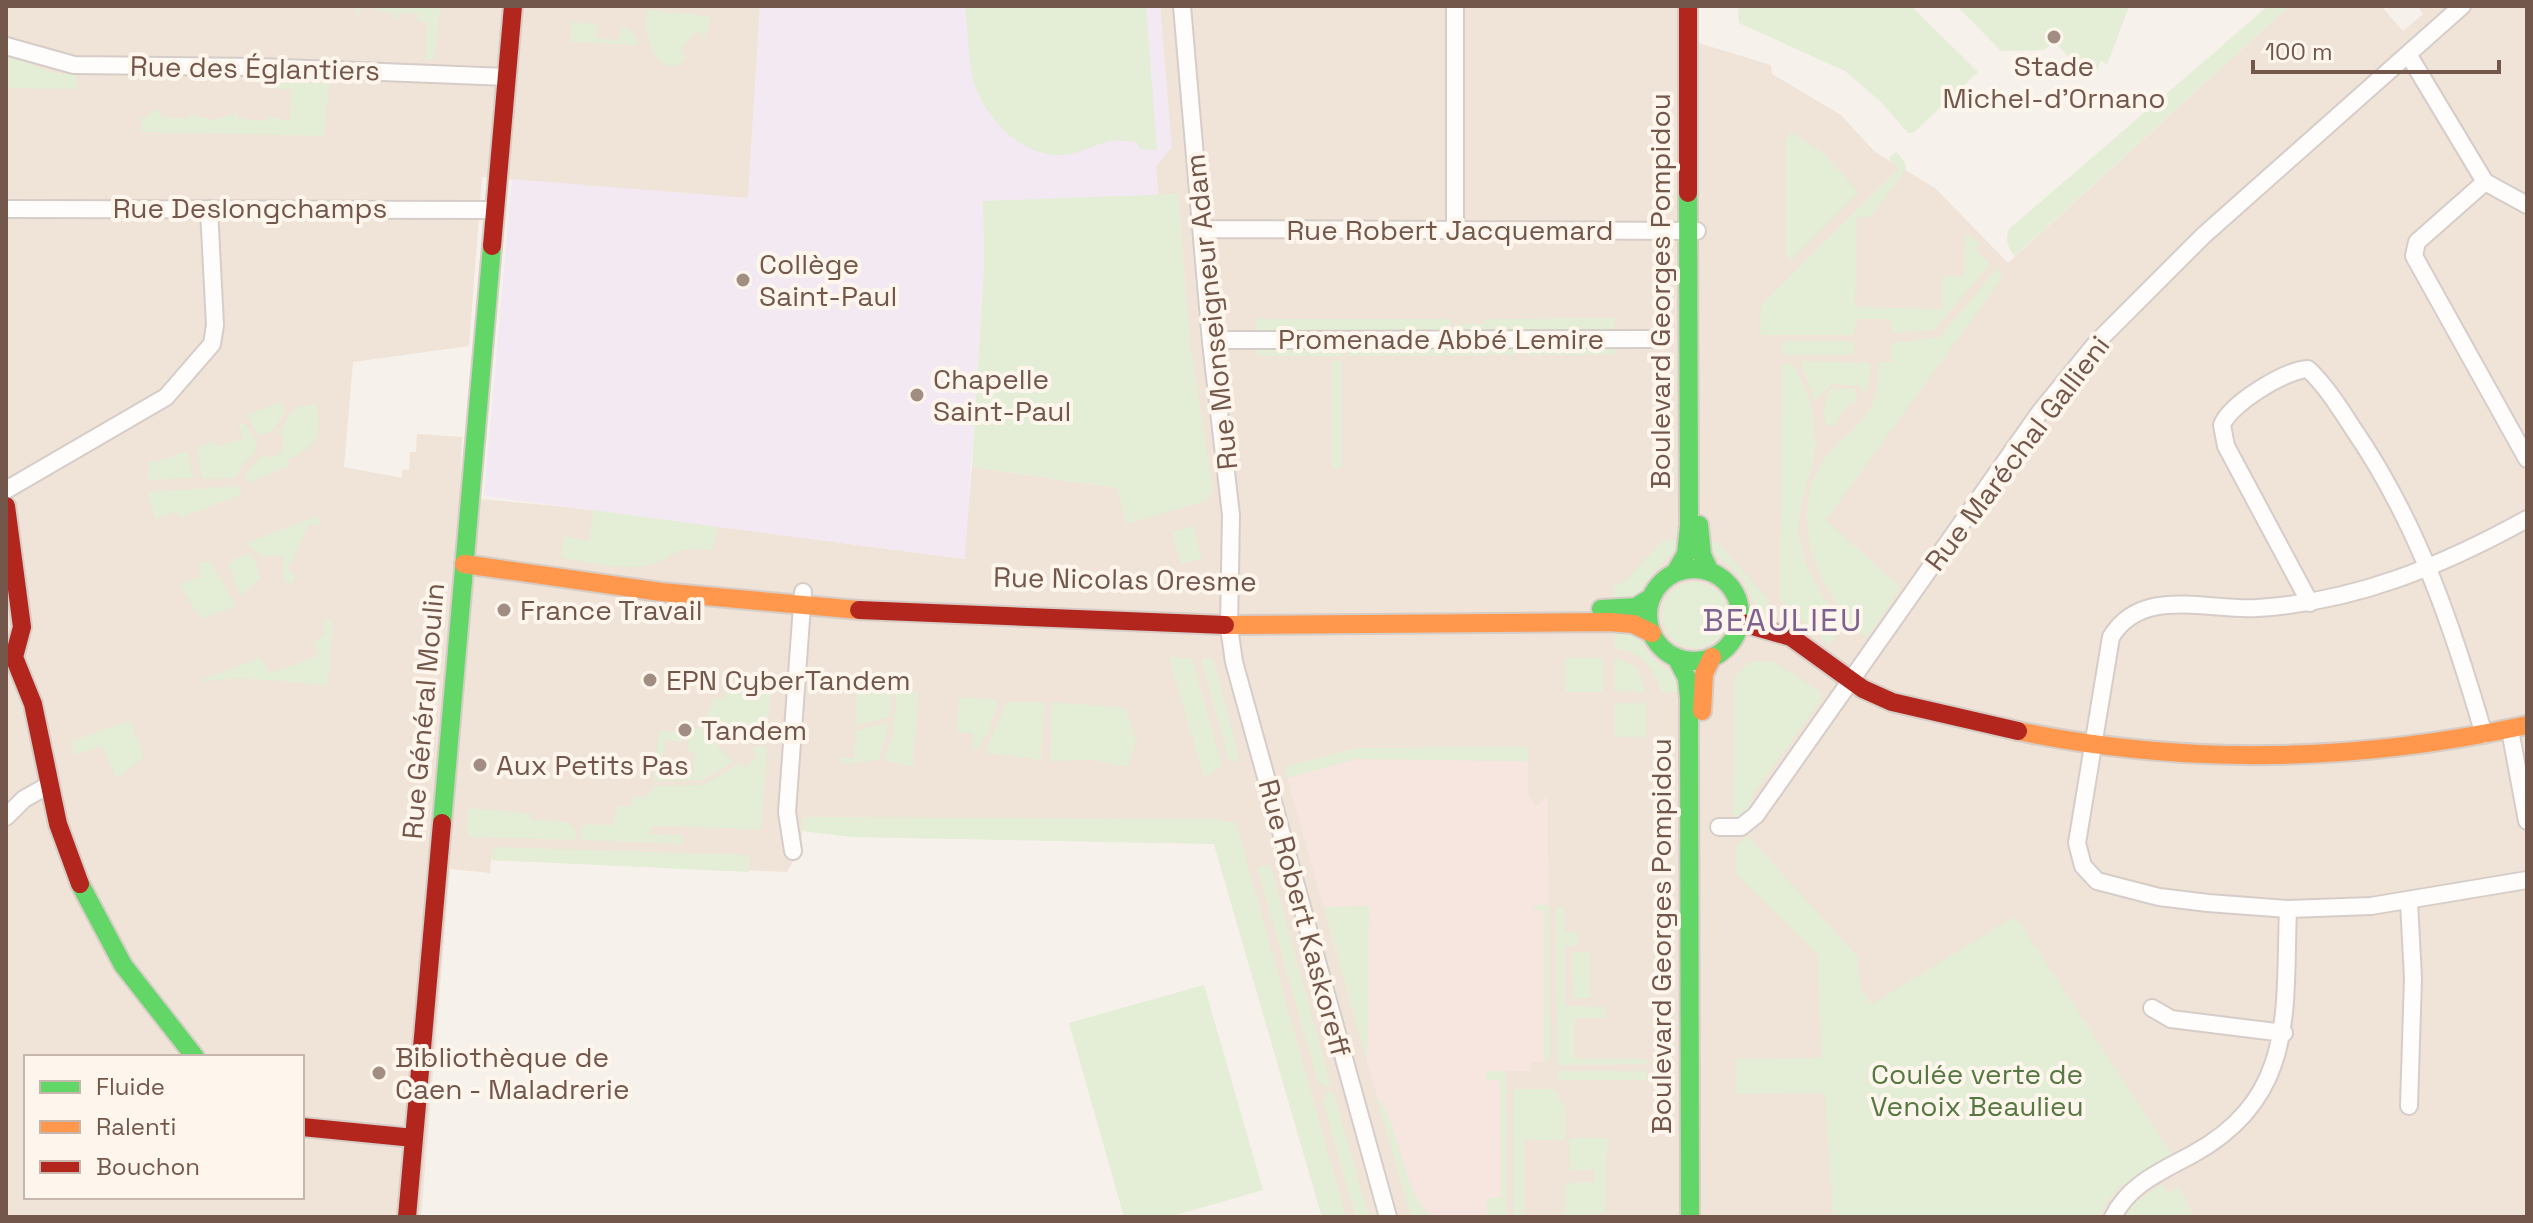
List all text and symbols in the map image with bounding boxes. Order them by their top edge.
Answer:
scale bar [2253,24,2499,74]
marker: Stade Michel-d’Ornano [2045,28,2063,46]
text: 100 m [2265,36,2333,67]
street label: Rue des Églantiers [130,48,380,88]
place label: Stade Michel-d’Ornano [1942,48,2166,116]
street label: Boulevard Georges Pompidou [1642,93,1678,489]
street label: Rue Monseigneur Adam [1177,152,1245,472]
street label: Rue Deslongchamps [113,190,387,226]
street label: Rue Robert Jacquemard [1286,212,1614,248]
place label: Collège Saint-Paul [759,246,897,314]
marker: Collège Saint-Paul [734,271,752,289]
street label: Promenade Abbé Lemire [1278,321,1604,357]
street label: Rue Maréchal Gallieni [1917,328,2117,578]
place label: Chapelle Saint-Paul [933,361,1071,429]
marker: Chapelle Saint-Paul [908,386,926,404]
street label: Rue Nicolas Oresme [993,559,1257,599]
street label: Rue Général Moulin [394,581,452,841]
place label: France Travail [520,592,703,628]
district label: BEAULIEU [1703,600,1863,640]
marker: France Travail [495,601,513,619]
place label: EPN CyberTandem [666,662,911,698]
marker: EPN CyberTandem [641,671,659,689]
place label: Tandem [701,712,807,748]
marker: Tandem [676,721,694,739]
street label: Boulevard Georges Pompidou [1643,738,1679,1134]
place label: Aux Petits Pas [496,747,689,783]
marker: Aux Petits Pas [471,756,489,774]
street label: Rue Robert Kaskoreff [1251,775,1359,1061]
place label: Bibliothèque de Caen - Maladrerie [395,1039,630,1107]
legend [24,1055,304,1199]
park label: Coulée verte de Venoix Beaulieu [1870,1056,2084,1124]
marker: Bibliothèque de Caen - Maladrerie [370,1064,388,1082]
text: Fluide [96,1071,165,1102]
text: Ralenti [96,1111,176,1142]
text: Bouchon [96,1151,200,1182]

